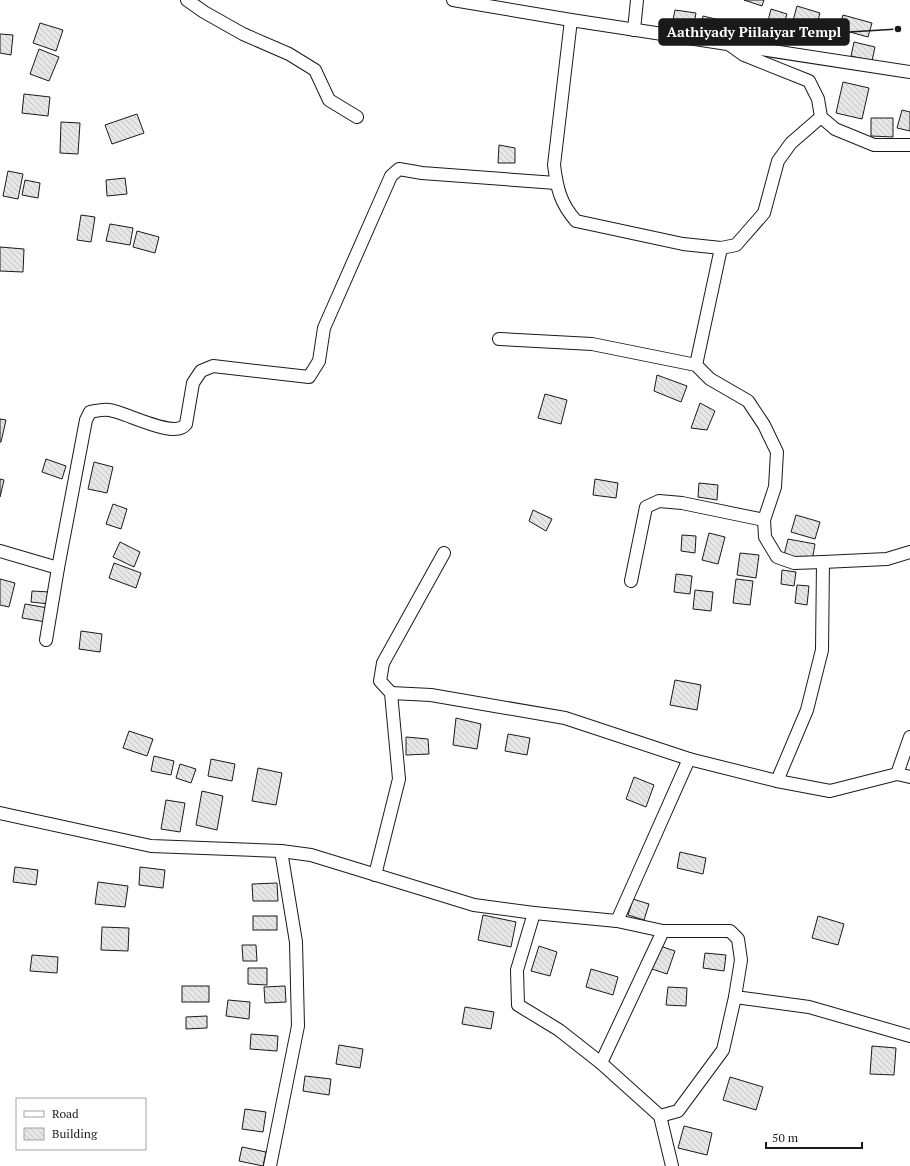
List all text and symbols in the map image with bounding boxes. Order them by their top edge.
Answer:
callout: Aathiyady Piilaiyar Templ [659,19,849,45]
text: Aathiyady Piilaiyar Templ [667,22,842,41]
legend [16,1098,146,1150]
text: Road [52,1106,79,1121]
scale bar [766,1124,862,1150]
text: Building [52,1126,98,1141]
text: 50 m [772,1130,799,1145]

